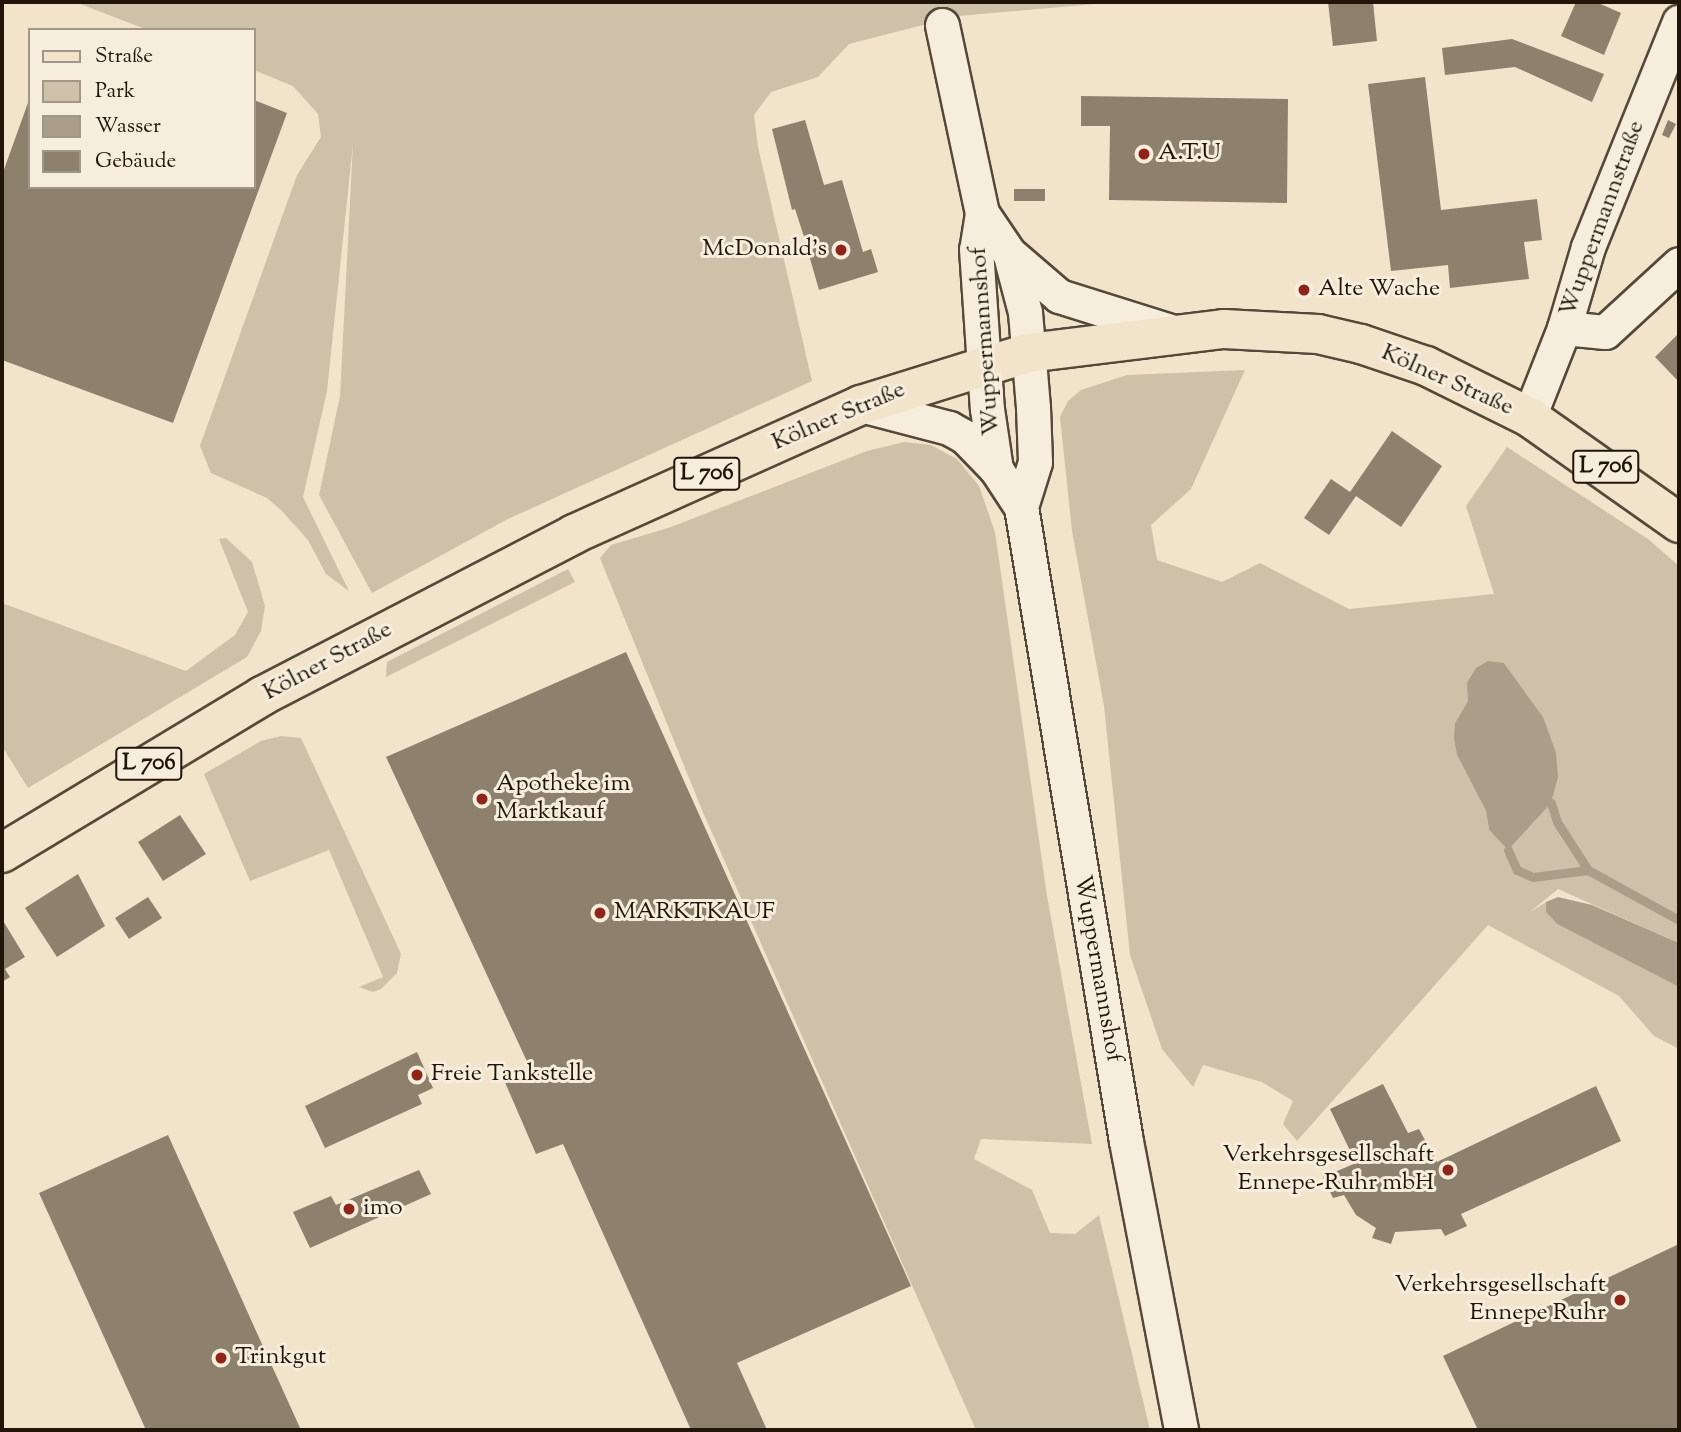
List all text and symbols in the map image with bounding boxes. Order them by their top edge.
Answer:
legend [28,28,256,189]
text: Straße [95,42,153,72]
text: Park [95,77,135,107]
text: Wasser [95,112,161,142]
street label: Wuppermannstraße [1554,117,1652,321]
place label: A.T.U [1158,140,1220,168]
marker: A.T.U [1136,146,1152,162]
text: Gebäude [95,147,176,177]
place label: McDonald's [702,236,827,264]
marker: McDonald's [833,242,849,258]
street label: Wuppermannshof [965,245,1007,437]
place label: Alte Wache [1318,276,1440,304]
marker: Alte Wache [1296,282,1312,298]
street label: Kölner Straße [1376,339,1518,423]
street label: Kölner Straße [768,376,910,458]
road number: L 706 [1571,447,1641,486]
road number: L 706 [672,454,742,494]
street label: Kölner Straße [259,616,397,708]
road number: L 706 [114,744,184,784]
place label: Apotheke im Marktkauf [496,771,630,827]
marker: Apotheke im Marktkauf [474,791,490,807]
street label: Wuppermannshof [1066,873,1128,1065]
place label: MARKTKAUF [614,899,775,927]
marker: MARKTKAUF [592,905,608,921]
place label: Freie Tankstelle [431,1061,593,1089]
marker: Freie Tankstelle [409,1067,425,1083]
place label: Verkehrsgesellschaft Ennepe-Ruhr mbH [1222,1142,1434,1198]
marker: Verkehrsgesellschaft Ennepe-Ruhr mbH [1440,1162,1456,1178]
place label: imo [363,1195,403,1223]
marker: imo [341,1201,357,1217]
place label: Verkehrsgesellschaft Ennepe Ruhr [1394,1272,1606,1328]
marker: Verkehrsgesellschaft Ennepe Ruhr [1612,1292,1628,1308]
place label: Trinkgut [235,1344,326,1372]
marker: Trinkgut [213,1350,229,1366]

